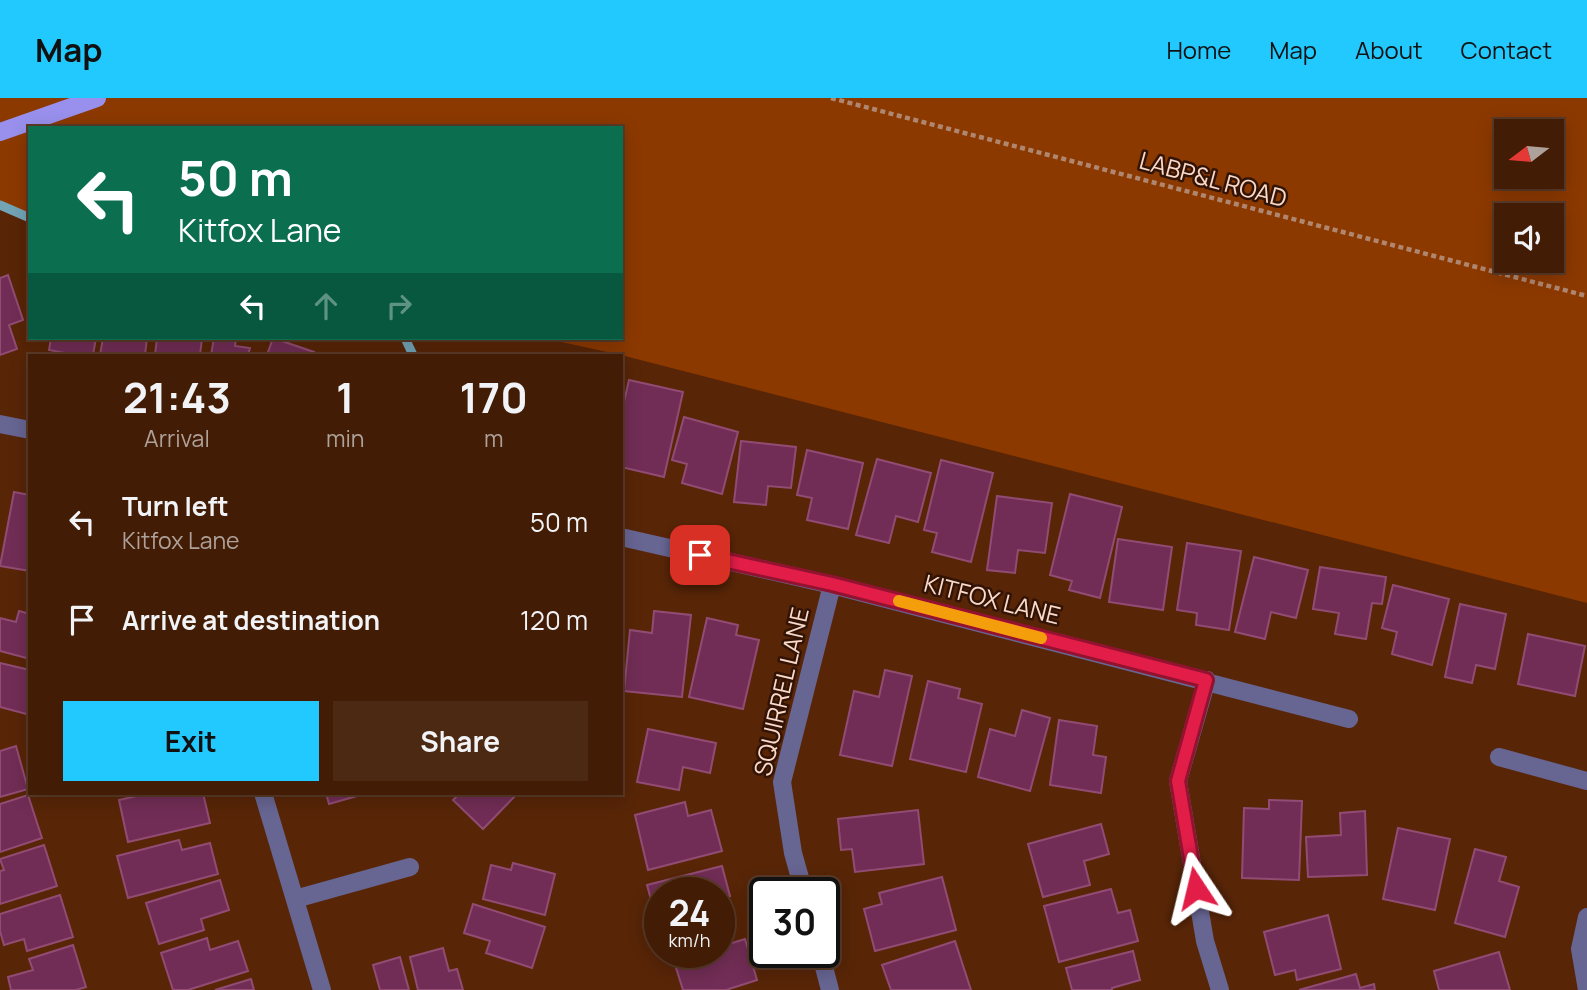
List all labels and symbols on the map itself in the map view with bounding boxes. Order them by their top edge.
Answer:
north arrow [1494,119,1564,189]
street label: LABP&L ROAD [1136,143,1291,214]
pin [670,525,730,585]
street label: KITFOX LANE [921,566,1064,631]
street label: SQUIRREL LANE [745,604,816,779]
position arrow [1159,851,1233,925]
speed limit sign: 30 [749,877,840,968]

